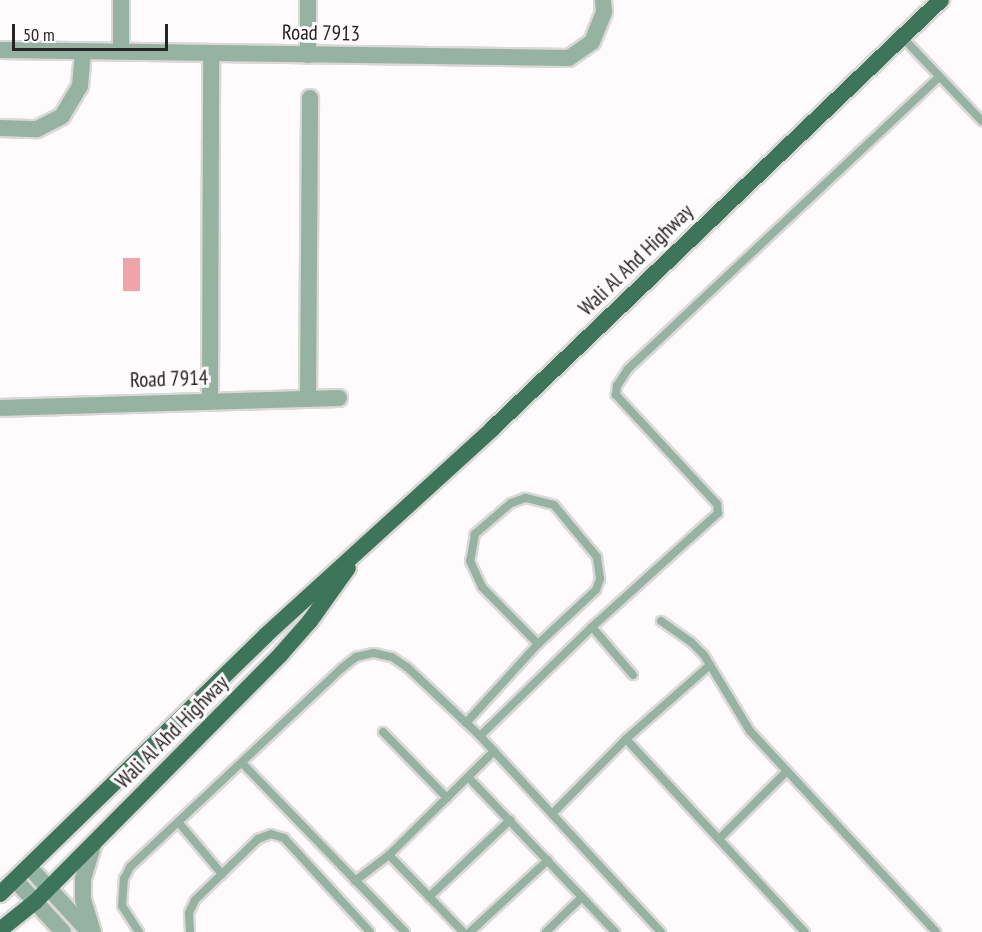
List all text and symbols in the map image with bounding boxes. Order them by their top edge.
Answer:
scale bar [15,12,171,50]
street label: Road 7913 [282,20,360,46]
text: 50 m [23,23,55,46]
street label: Wali Al Ahd Highway [573,199,699,321]
street label: Road 7914 [130,365,208,393]
street label: Wali Al Ahd Highway [110,670,234,794]

